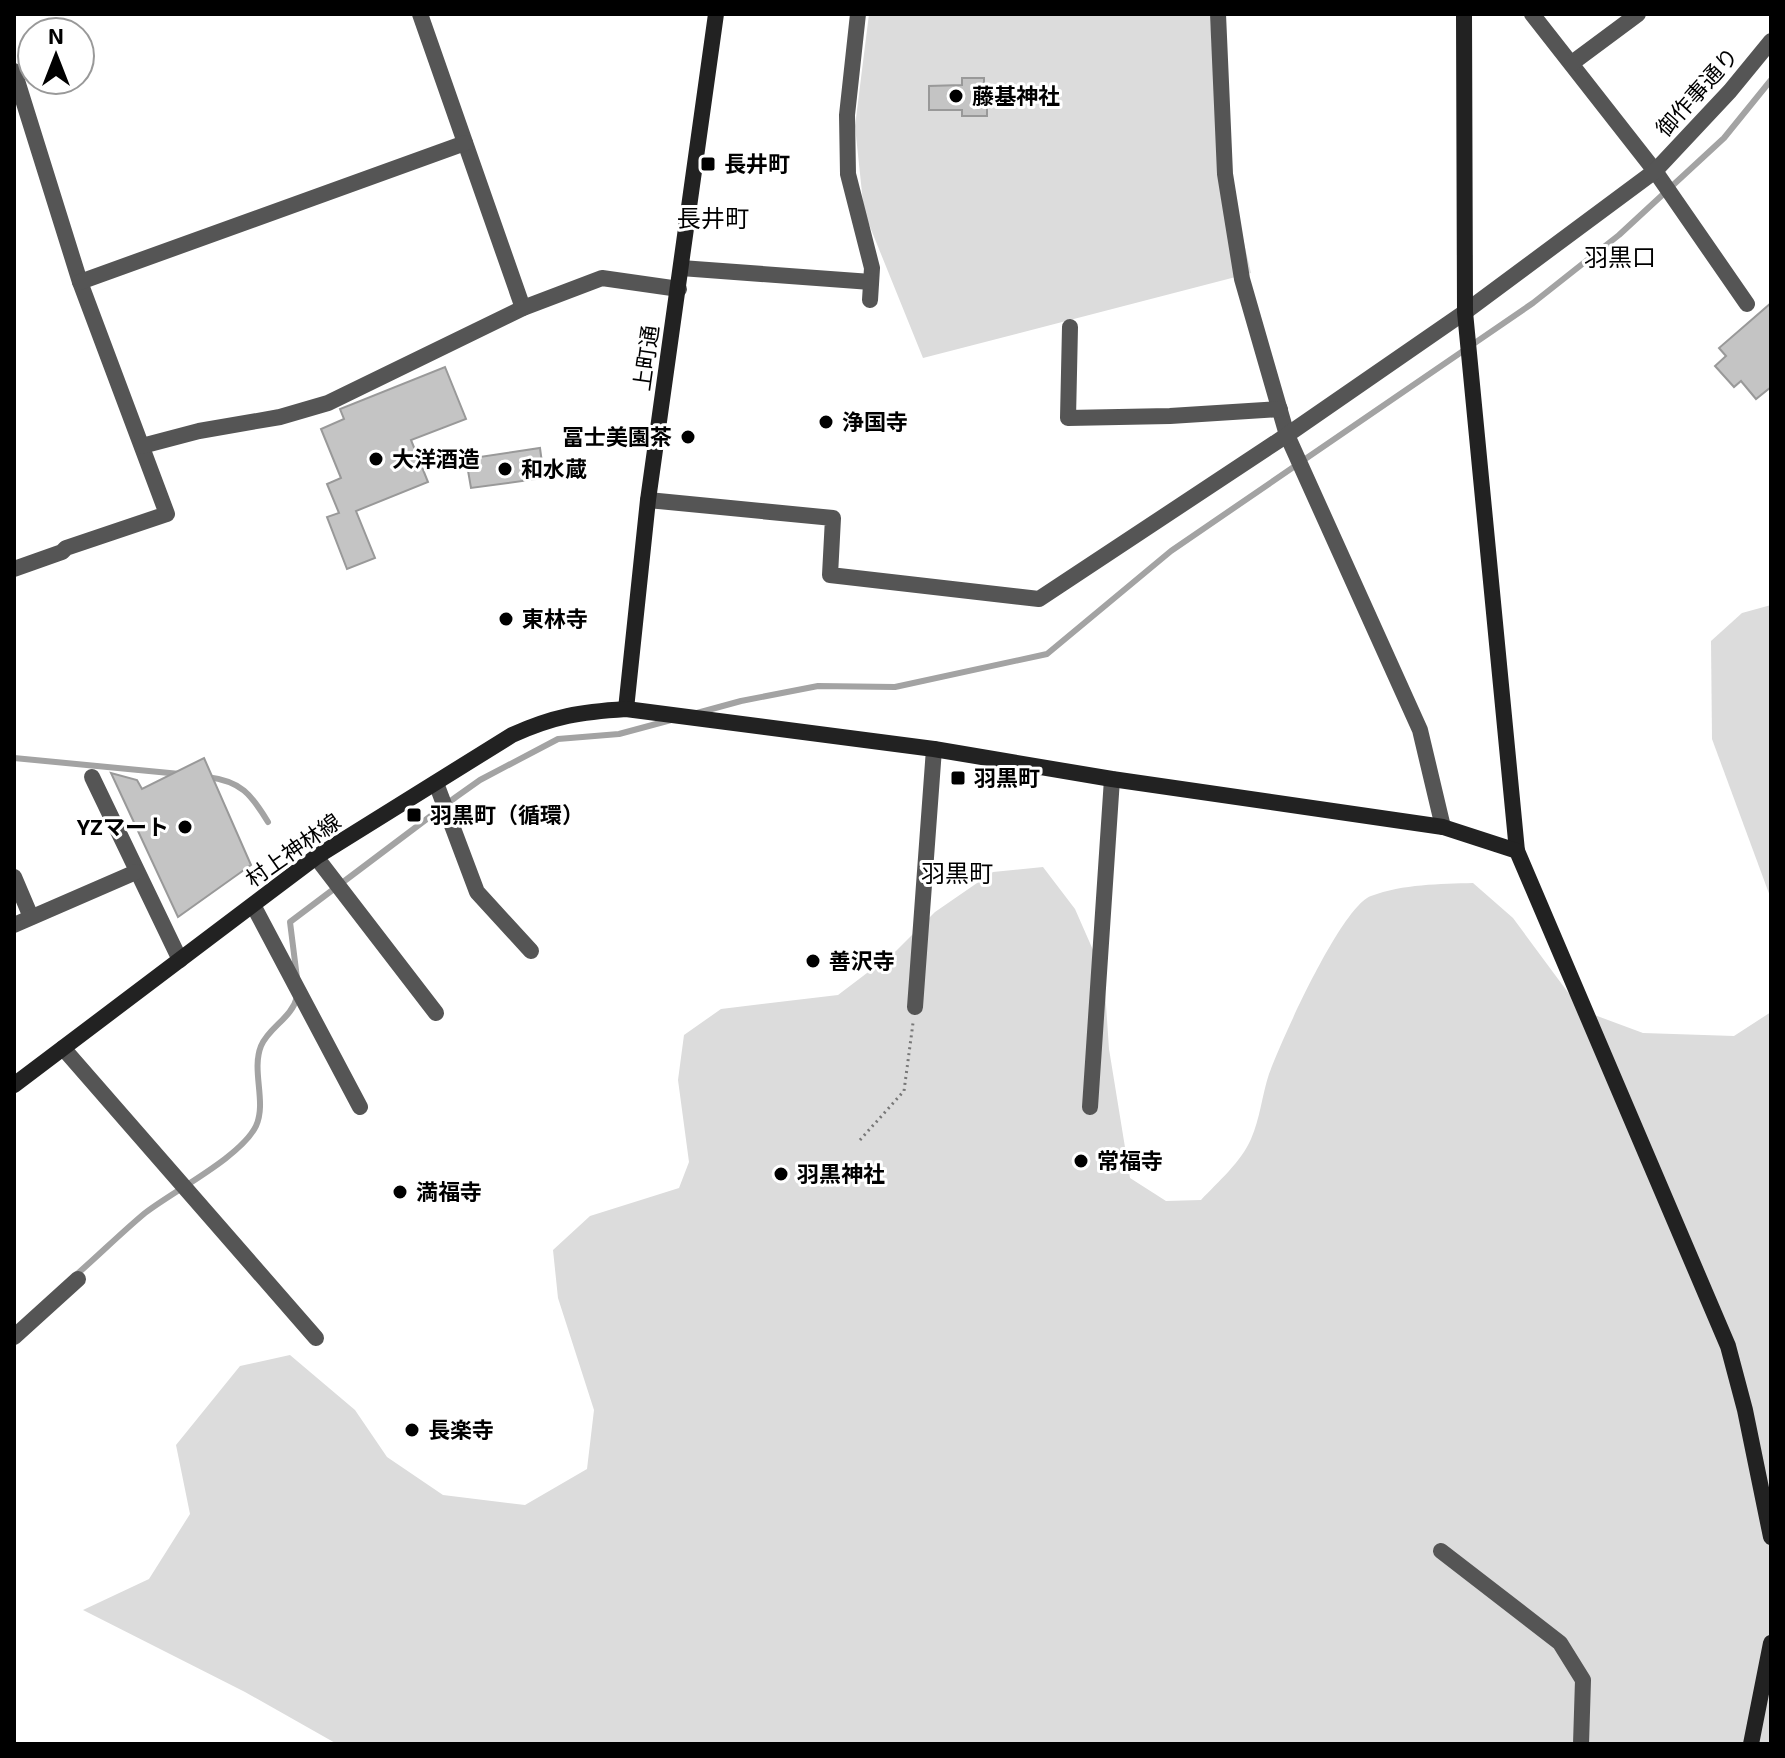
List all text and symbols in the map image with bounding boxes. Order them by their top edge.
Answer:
north arrow [16,16,96,96]
text: N [48,22,64,48]
street label: 御作事通り [1650,42,1743,141]
place label: 藤基神社 [972,82,1060,108]
marker: 藤基神社 [947,87,965,105]
place label: 長井町 [724,150,790,176]
marker: 長井町 [699,155,717,173]
district label: 長井町 [677,203,749,232]
district label: 羽黒口 [1584,242,1656,271]
street label: 上町通 [628,323,662,392]
place label: 浄国寺 [842,408,908,434]
marker: 浄国寺 [817,413,835,431]
place label: 冨士美園茶 [562,423,672,449]
marker: 冨士美園茶 [679,428,697,446]
place label: 大洋酒造 [392,445,480,471]
marker: 大洋酒造 [367,450,385,468]
place label: 和水蔵 [521,455,587,481]
marker: 和水蔵 [496,460,514,478]
place label: 東林寺 [522,605,588,631]
marker: 東林寺 [497,610,515,628]
place label: 羽黒町 [974,764,1040,790]
marker: 羽黒町 [949,769,967,787]
place label: 羽黒町（循環） [430,801,584,827]
marker: 羽黒町（循環） [405,806,423,824]
street label: 村上神林線 [240,807,345,891]
place label: YZマート [77,813,169,839]
marker: YZマート [176,818,194,836]
district label: 羽黒町 [921,858,993,887]
place label: 善沢寺 [829,947,895,973]
marker: 善沢寺 [804,952,822,970]
place label: 常福寺 [1097,1147,1163,1173]
marker: 常福寺 [1072,1152,1090,1170]
place label: 羽黒神社 [797,1160,885,1186]
marker: 羽黒神社 [772,1165,790,1183]
place label: 満福寺 [416,1178,482,1204]
marker: 満福寺 [391,1183,409,1201]
place label: 長楽寺 [428,1416,494,1442]
marker: 長楽寺 [403,1421,421,1439]

